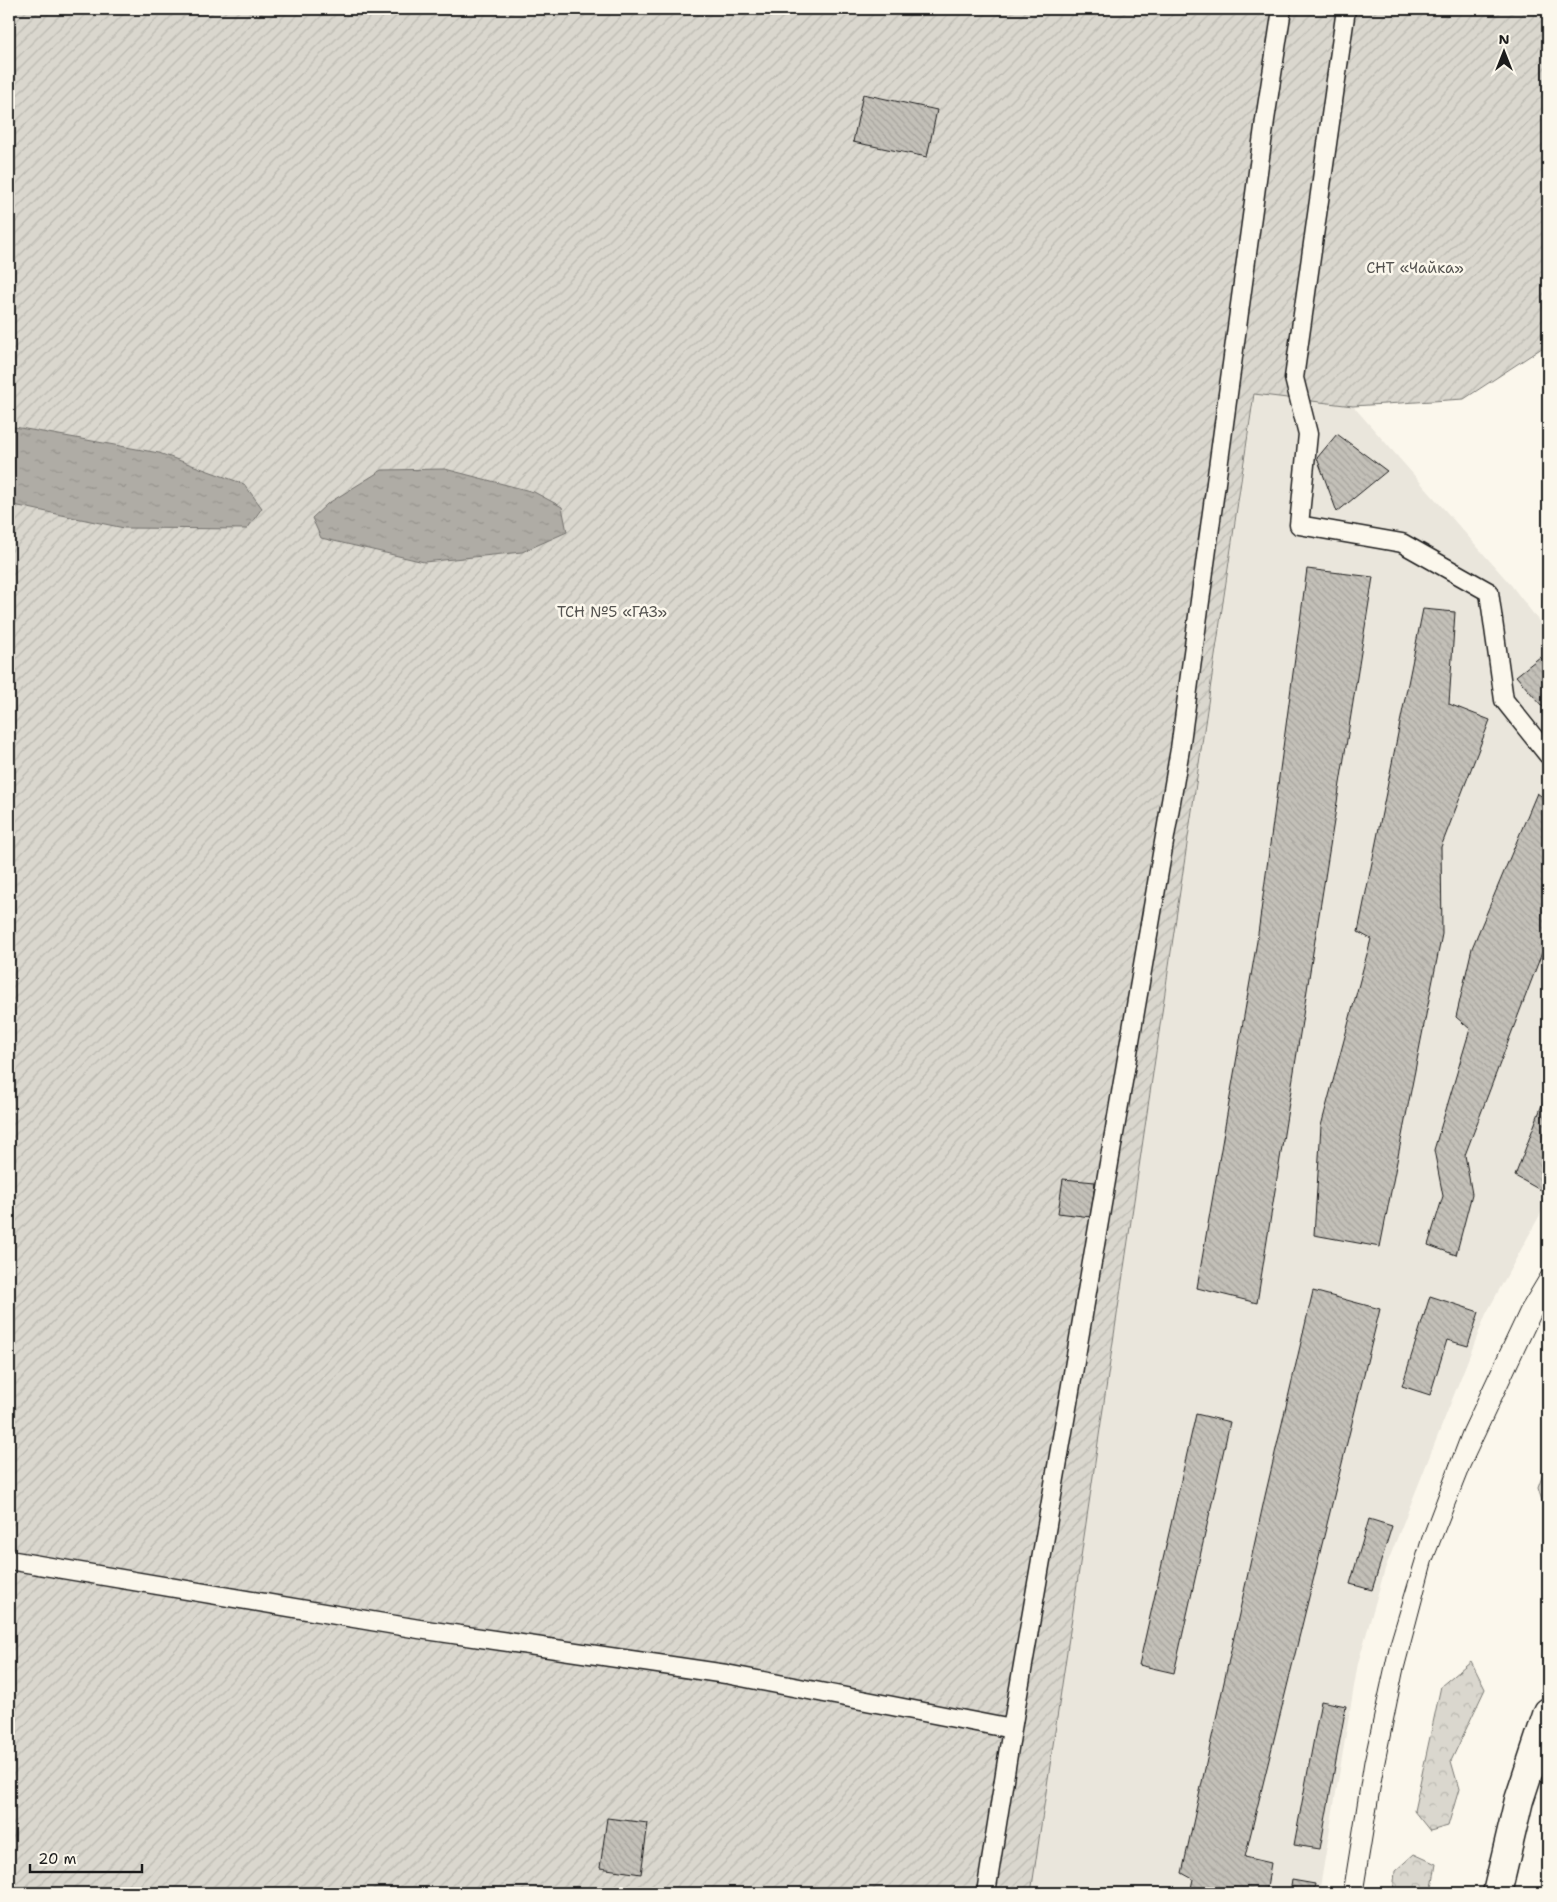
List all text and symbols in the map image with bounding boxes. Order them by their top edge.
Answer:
north arrow [1480,28,1530,78]
text: N [1498,30,1510,48]
park label: СНТ «Чайка» [1366,258,1464,278]
park label: ТСН №5 «ГАЗ» [557,602,667,622]
scale bar [30,1842,142,1874]
text: 20 m [38,1849,77,1869]

